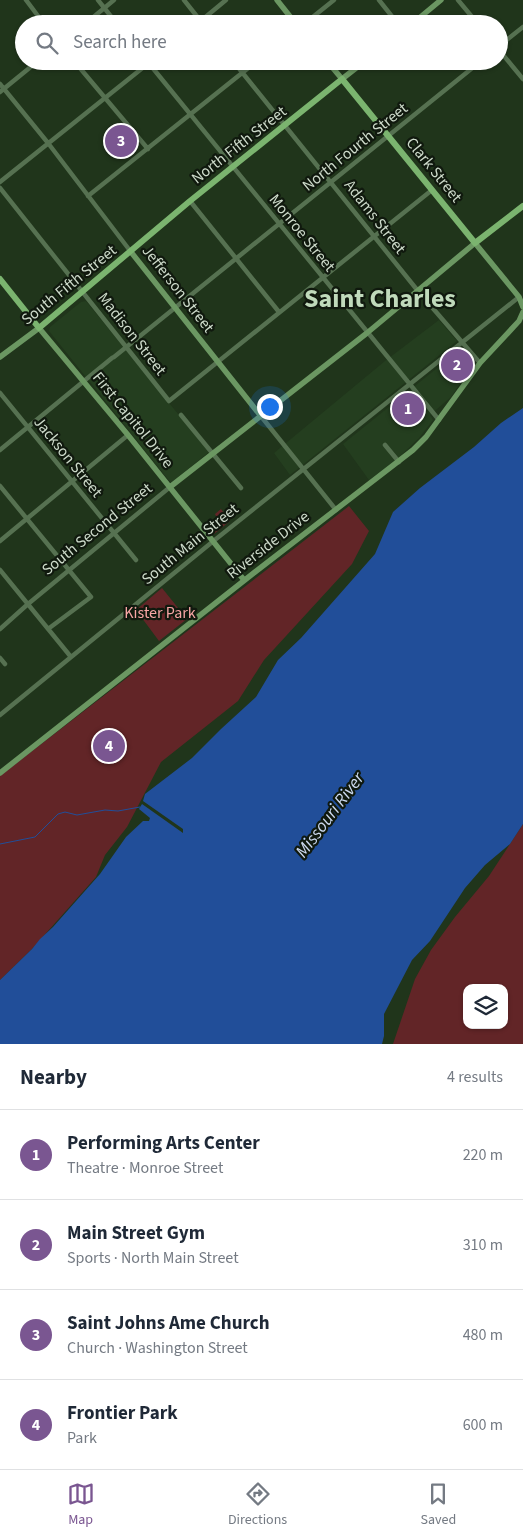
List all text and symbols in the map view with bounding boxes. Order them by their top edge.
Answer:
search box [15,15,508,70]
icon: search [33,29,61,57]
text: Search here [73,29,167,56]
street label: North Fourth Street [298,97,413,196]
street label: North Fifth Street [187,101,292,189]
pin: 3 [105,122,137,160]
street label: Clark Street [401,133,467,208]
street label: Adams Street [339,175,411,259]
street label: Monroe Street [264,189,341,277]
street label: South Fifth Street [17,239,122,330]
street label: Jefferson Street [137,241,220,338]
district label: Saint Charles [304,280,456,317]
street label: Madison Street [93,288,172,381]
pin: 2 [441,346,473,384]
street label: First Capitol Drive [87,367,179,473]
pin: 1 [392,390,424,428]
your location [257,394,283,420]
street label: Jackson Street [29,412,108,503]
street label: South Second Street [37,477,157,580]
street label: South Main Street [137,498,244,590]
street label: Riverside Drive [222,506,314,584]
park label: Kister Park [124,602,196,624]
pin: 4 [93,727,125,765]
water label: Missouri River [290,766,371,863]
map controls [463,984,508,1029]
button: layers [463,984,508,1029]
text: Nearby [20,1062,87,1092]
text: 4 results [447,1066,503,1088]
text: Performing Arts Center [67,1130,260,1157]
text: 1 [32,1144,40,1166]
text: 220 m [463,1144,503,1166]
text: Theatre · Monroe Street [67,1157,223,1179]
text: Main Street Gym [67,1220,205,1247]
text: 2 [32,1234,40,1256]
text: 310 m [463,1234,503,1256]
text: Sports · North Main Street [67,1247,239,1269]
text: Saint Johns Ame Church [67,1310,270,1337]
text: 3 [32,1324,40,1346]
text: 480 m [463,1324,503,1346]
text: Church · Washington Street [67,1337,248,1359]
text: Frontier Park [67,1400,178,1427]
text: 4 [32,1414,40,1436]
text: 600 m [463,1414,503,1436]
text: Park [67,1427,97,1449]
tab: Map [67,1480,95,1530]
tab: Directions [228,1480,287,1530]
tab: Saved [421,1480,456,1530]

